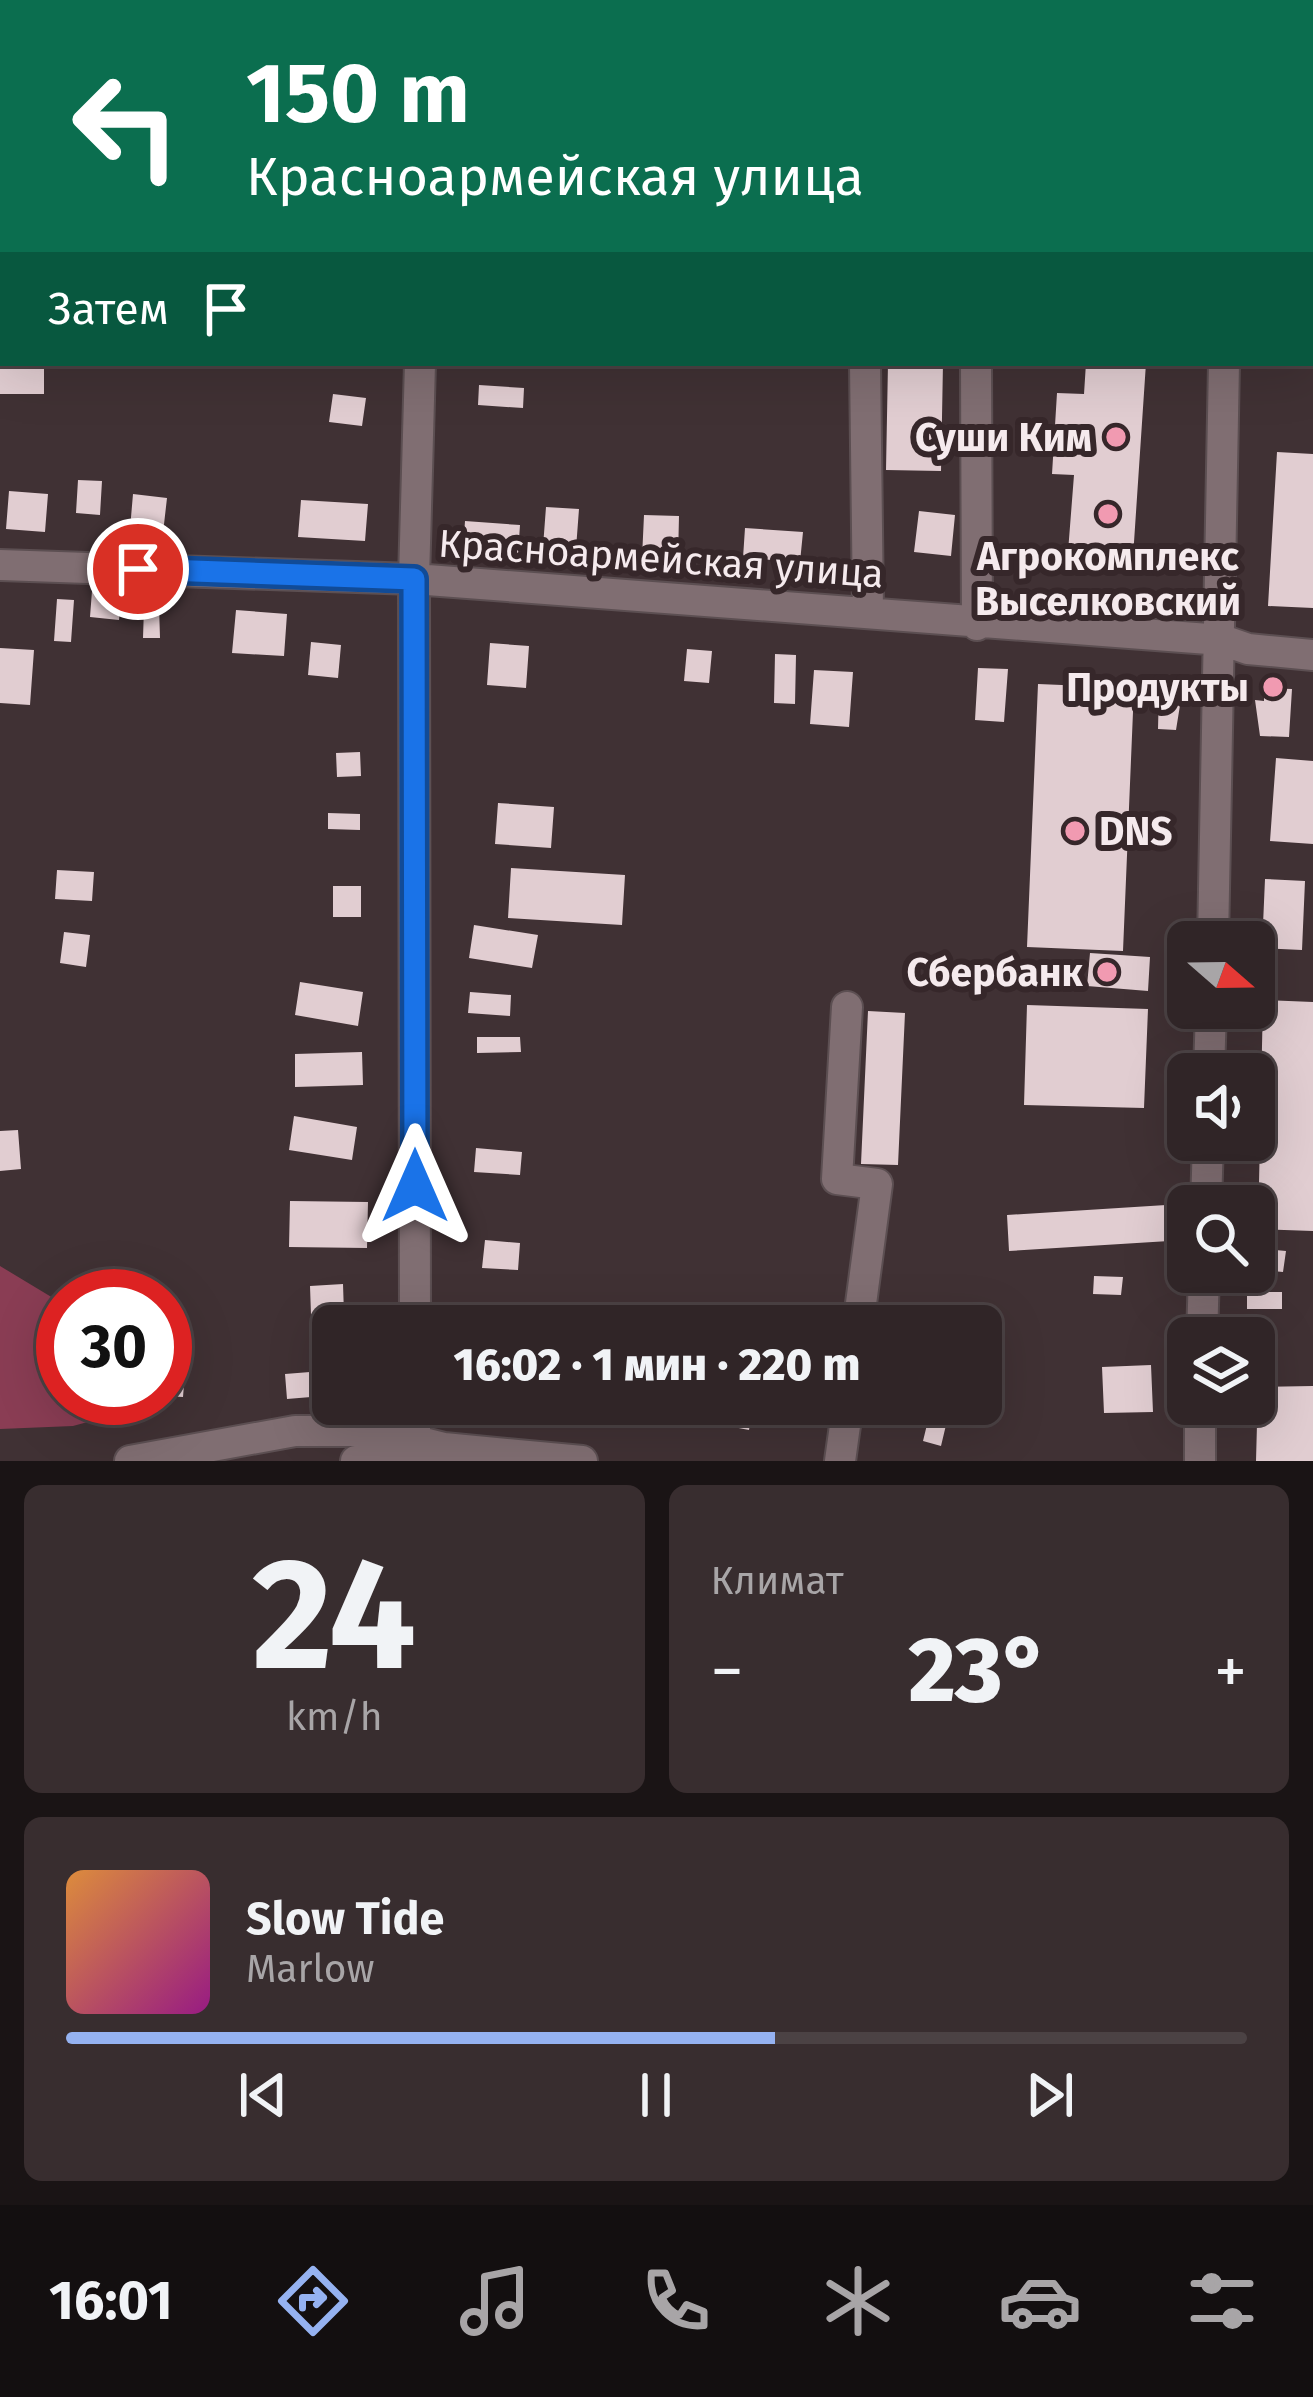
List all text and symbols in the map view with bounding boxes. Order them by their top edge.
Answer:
text: 150 m [246,43,470,144]
icon: left [48,48,204,204]
text: Красноармейская улица [246,145,864,209]
icon: arrive [193,276,259,342]
text: Затем [48,282,169,336]
place label: Суши Ким [915,415,1092,461]
marker: Суши Ким [1103,424,1129,450]
marker: Агрокомплекс Выселковский [1095,501,1121,527]
pin [87,518,189,620]
street label: Красноармейская улица [437,520,885,598]
place label: Агрокомплекс Выселковский [975,534,1241,625]
icon: arrive [105,536,171,602]
place label: Продукты [1066,665,1249,711]
marker: Продукты [1260,674,1286,700]
place label: DNS [1099,809,1173,855]
marker: DNS [1062,818,1088,844]
north arrow [1167,921,1275,1029]
map controls [1167,921,1275,1425]
place label: Сбербанк [907,950,1084,996]
marker: Сбербанк [1094,959,1120,985]
button: sound [1167,1053,1275,1161]
position arrow [352,1123,478,1249]
button: search [1167,1185,1275,1293]
speed limit sign: 30 [36,1269,192,1425]
button: layers [1167,1317,1275,1425]
text: 16:02 · 1 мин · 220 m [454,1338,860,1392]
text: 24 [252,1522,416,1709]
text: Климат [711,1558,844,1604]
text: 23° [908,1617,1049,1725]
text: − [711,1632,744,1711]
text: + [1214,1632,1247,1711]
text: km/h [286,1694,383,1740]
text: Slow Tide [246,1892,444,1946]
text: Marlow [246,1946,375,1992]
icon: previous [230,2062,296,2128]
icon: pause [623,2062,689,2128]
icon: next [1017,2062,1083,2128]
icon: directions [271,2259,355,2343]
icon: music [453,2259,537,2343]
icon: phone [634,2259,718,2343]
icon: climate [816,2259,900,2343]
icon: car [998,2259,1082,2343]
icon: filters [1180,2259,1264,2343]
text: 16:01 [49,2269,173,2333]

